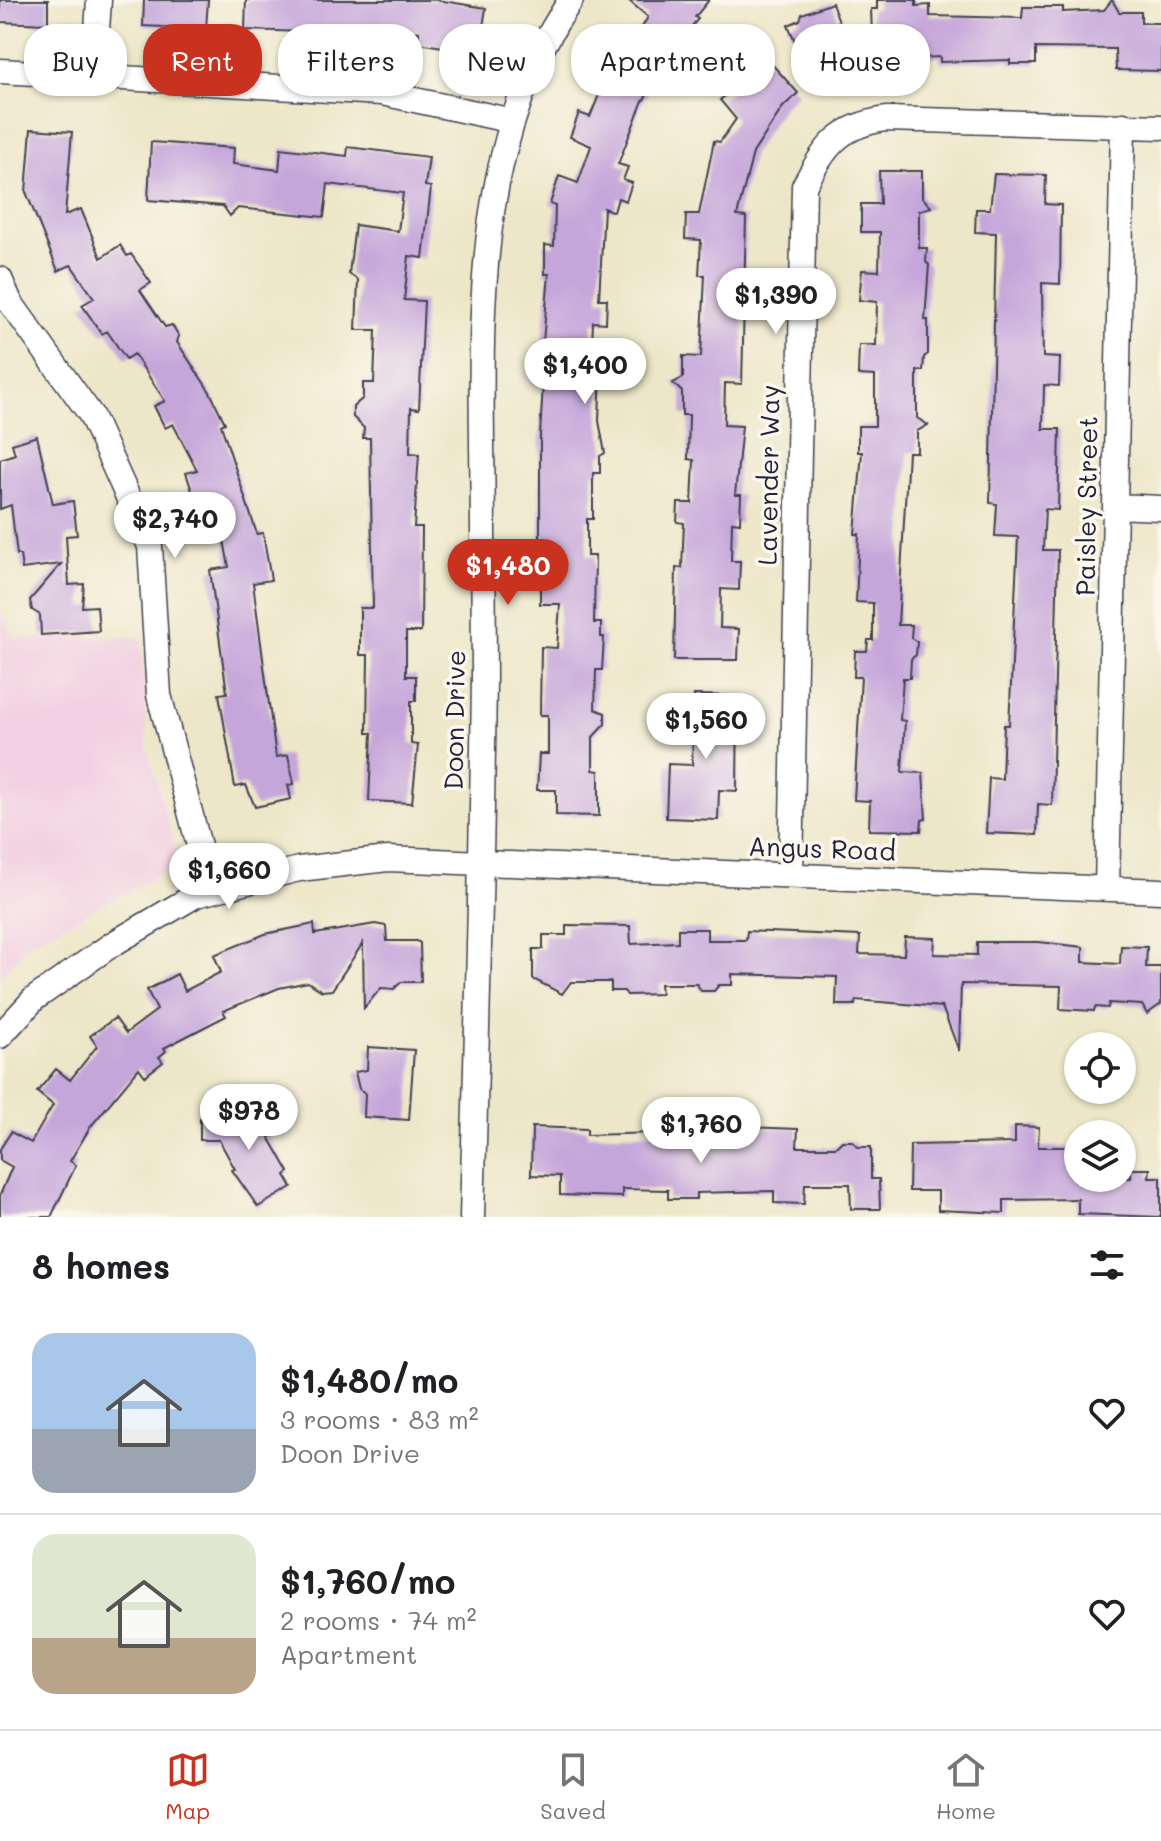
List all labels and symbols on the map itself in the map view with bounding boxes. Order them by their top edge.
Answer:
pin: $1,390 [711,268,841,336]
pin: $1,400 [520,338,650,406]
street label: Lavender Way [749,384,787,566]
street label: Paisley Street [1067,416,1105,596]
pin: $2,740 [110,492,240,560]
pin: $1,480 [443,539,573,607]
street label: Doon Drive [436,650,472,790]
pin: $1,560 [641,693,771,761]
street label: Angus Road [748,828,896,868]
pin: $1,660 [164,843,294,911]
pin: $978 [202,1084,296,1152]
pin: $1,760 [636,1097,766,1165]

